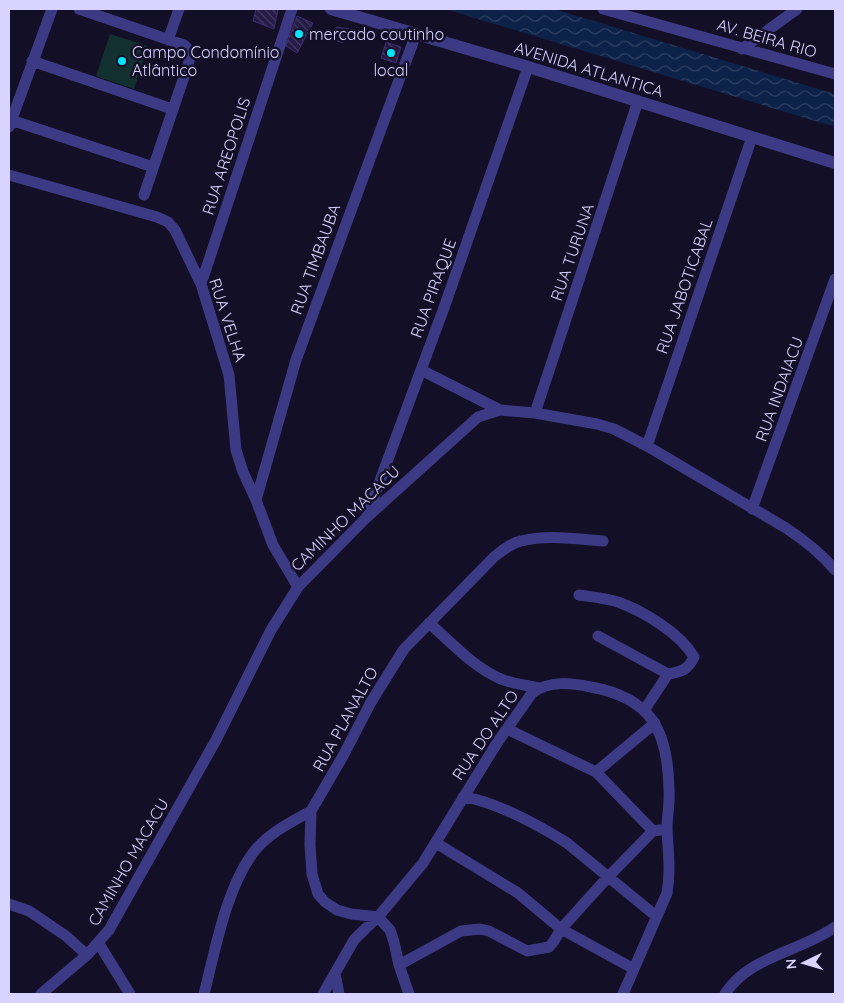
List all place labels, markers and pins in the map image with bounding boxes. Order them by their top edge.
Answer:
place label: mercado coutinho [309,24,444,44]
marker: mercado coutinho [293,28,305,40]
place label: Campo Condomínio Atlântico [132,42,280,80]
marker: local [385,47,397,59]
marker: Campo Condomínio Atlântico [116,55,128,67]
place label: local [374,60,408,80]

